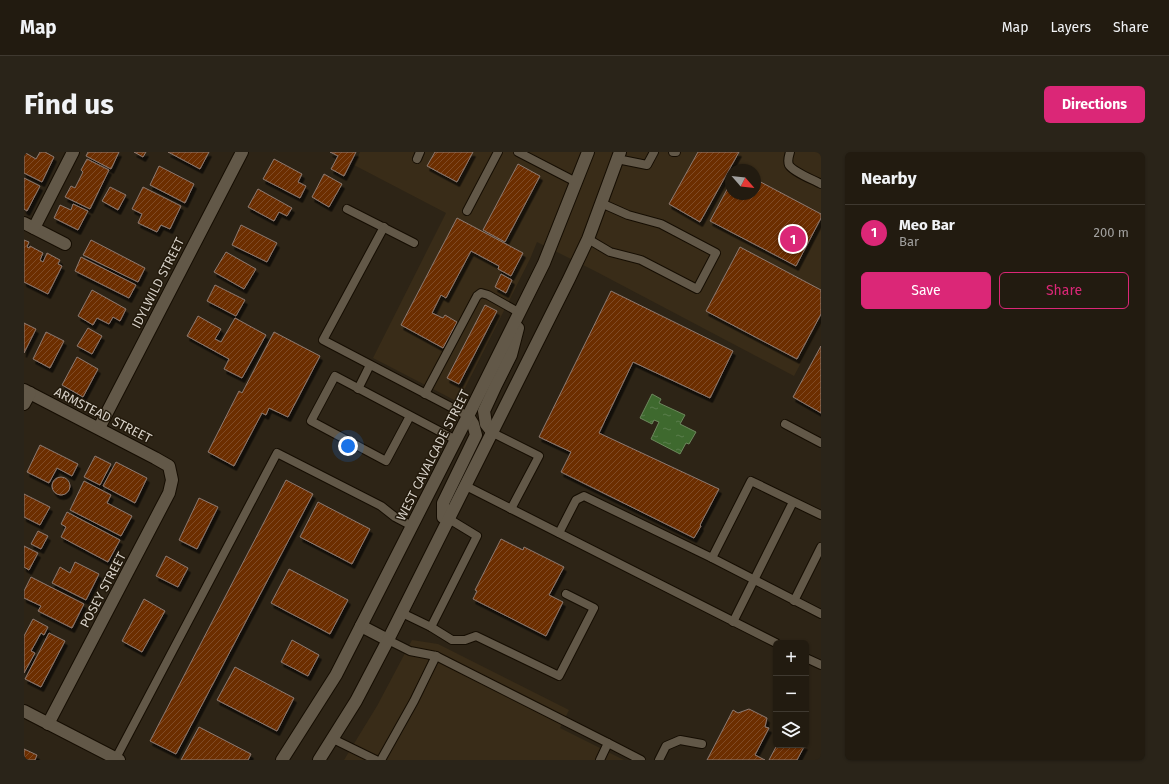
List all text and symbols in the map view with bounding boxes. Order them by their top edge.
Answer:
text: Map [20,16,57,39]
text: Map [1002,19,1028,36]
text: Layers [1050,19,1091,36]
text: Share [1113,19,1149,36]
button: Directions [1044,86,1145,123]
text: Find us [24,88,114,121]
north arrow [725,164,761,200]
text: Nearby [861,168,916,189]
text: Meo Bar [899,216,955,234]
pin: 1 [780,224,806,254]
text: 1 [871,225,877,240]
text: 200 m [1093,225,1129,240]
text: Bar [899,234,919,249]
street label: IDYLWILD STREET [129,235,187,331]
button: Save [861,272,991,309]
button: Share [999,272,1129,309]
street label: ARMSTEAD STREET [52,384,154,446]
street label: WEST CAVALCADE STREET [393,387,473,523]
your location [338,436,358,456]
street label: POSEY STREET [77,550,129,630]
map controls [773,640,809,748]
button: + [773,640,809,676]
button: − [773,676,809,712]
button: layers [773,712,809,748]

